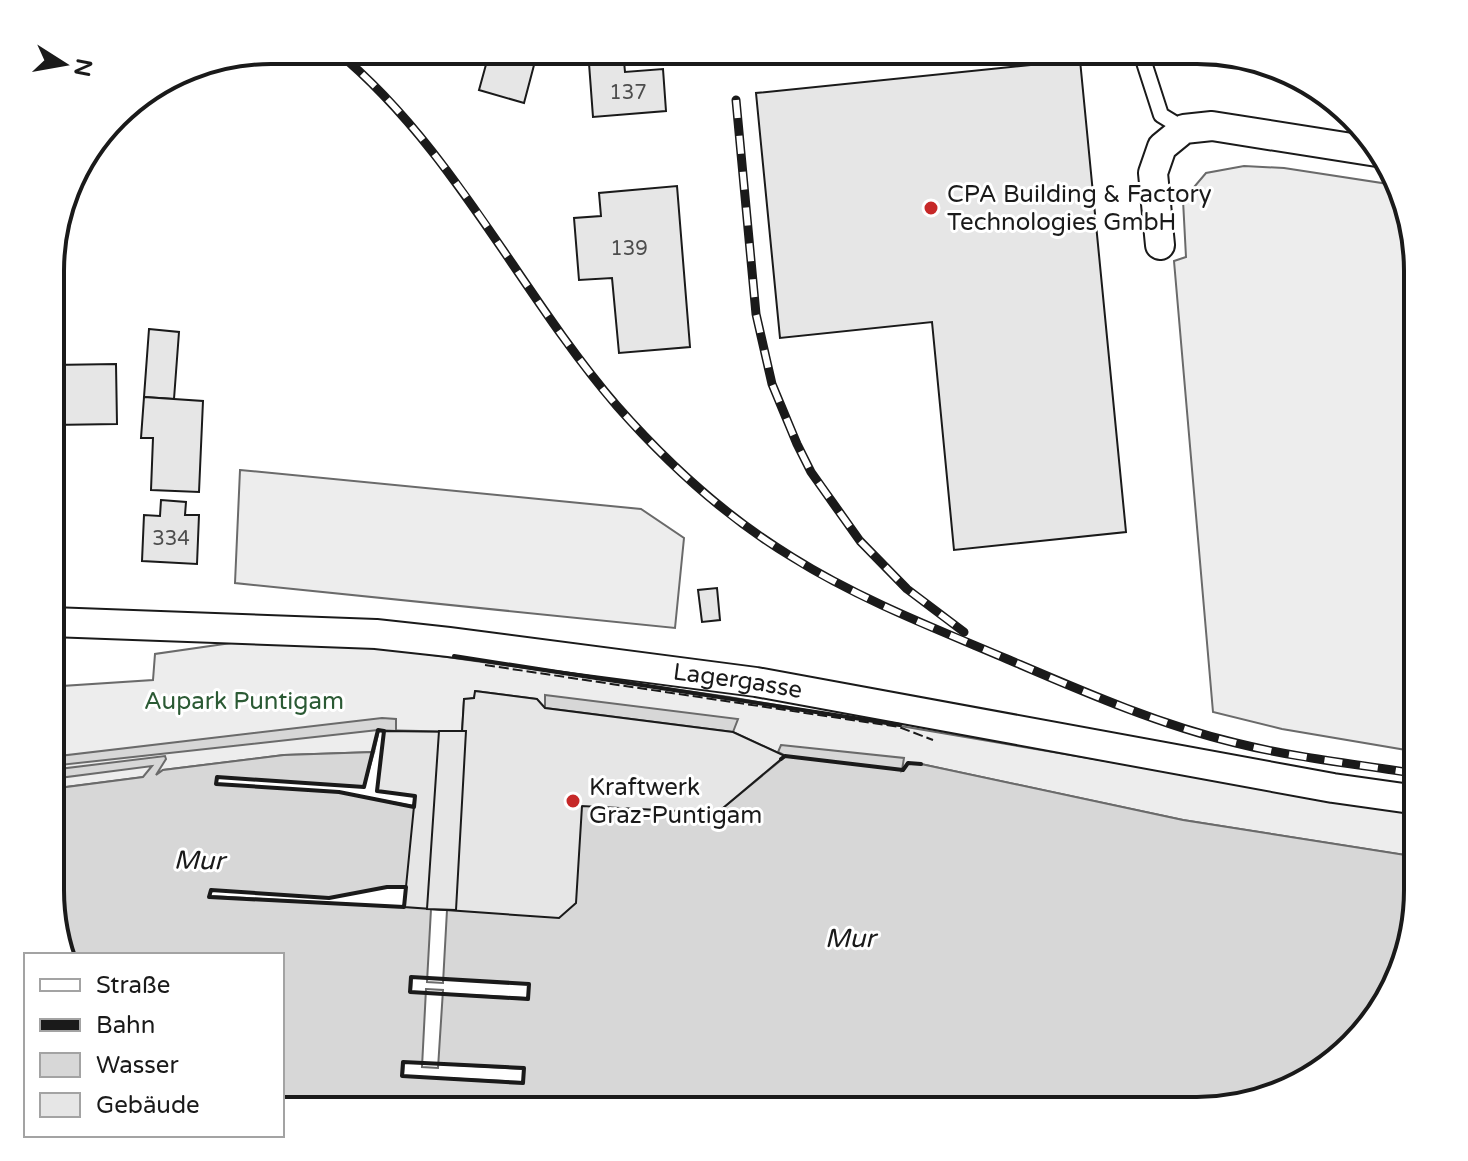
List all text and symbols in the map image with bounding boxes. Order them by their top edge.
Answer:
north arrow [24,24,104,104]
text: N [68,56,97,79]
house number: 137 [609,81,647,105]
place label: CPA Building & Factory Technologies GmbH [947,180,1212,237]
marker: CPA Building & Factory Technologies GmbH [922,199,940,217]
house number: 139 [610,237,648,261]
house number: 334 [152,527,190,551]
street label: Lagergasse [671,657,805,705]
park label: Aupark Puntigam [144,687,344,716]
place label: Kraftwerk Graz-Puntigam [589,773,762,830]
marker: Kraftwerk Graz-Puntigam [564,792,582,810]
water label: Mur [173,845,228,876]
water label: Mur [825,923,878,954]
legend [24,953,284,1137]
text: Straße [96,971,170,1000]
text: Bahn [96,1011,155,1040]
text: Wasser [96,1051,179,1080]
text: Gebäude [96,1091,200,1120]

